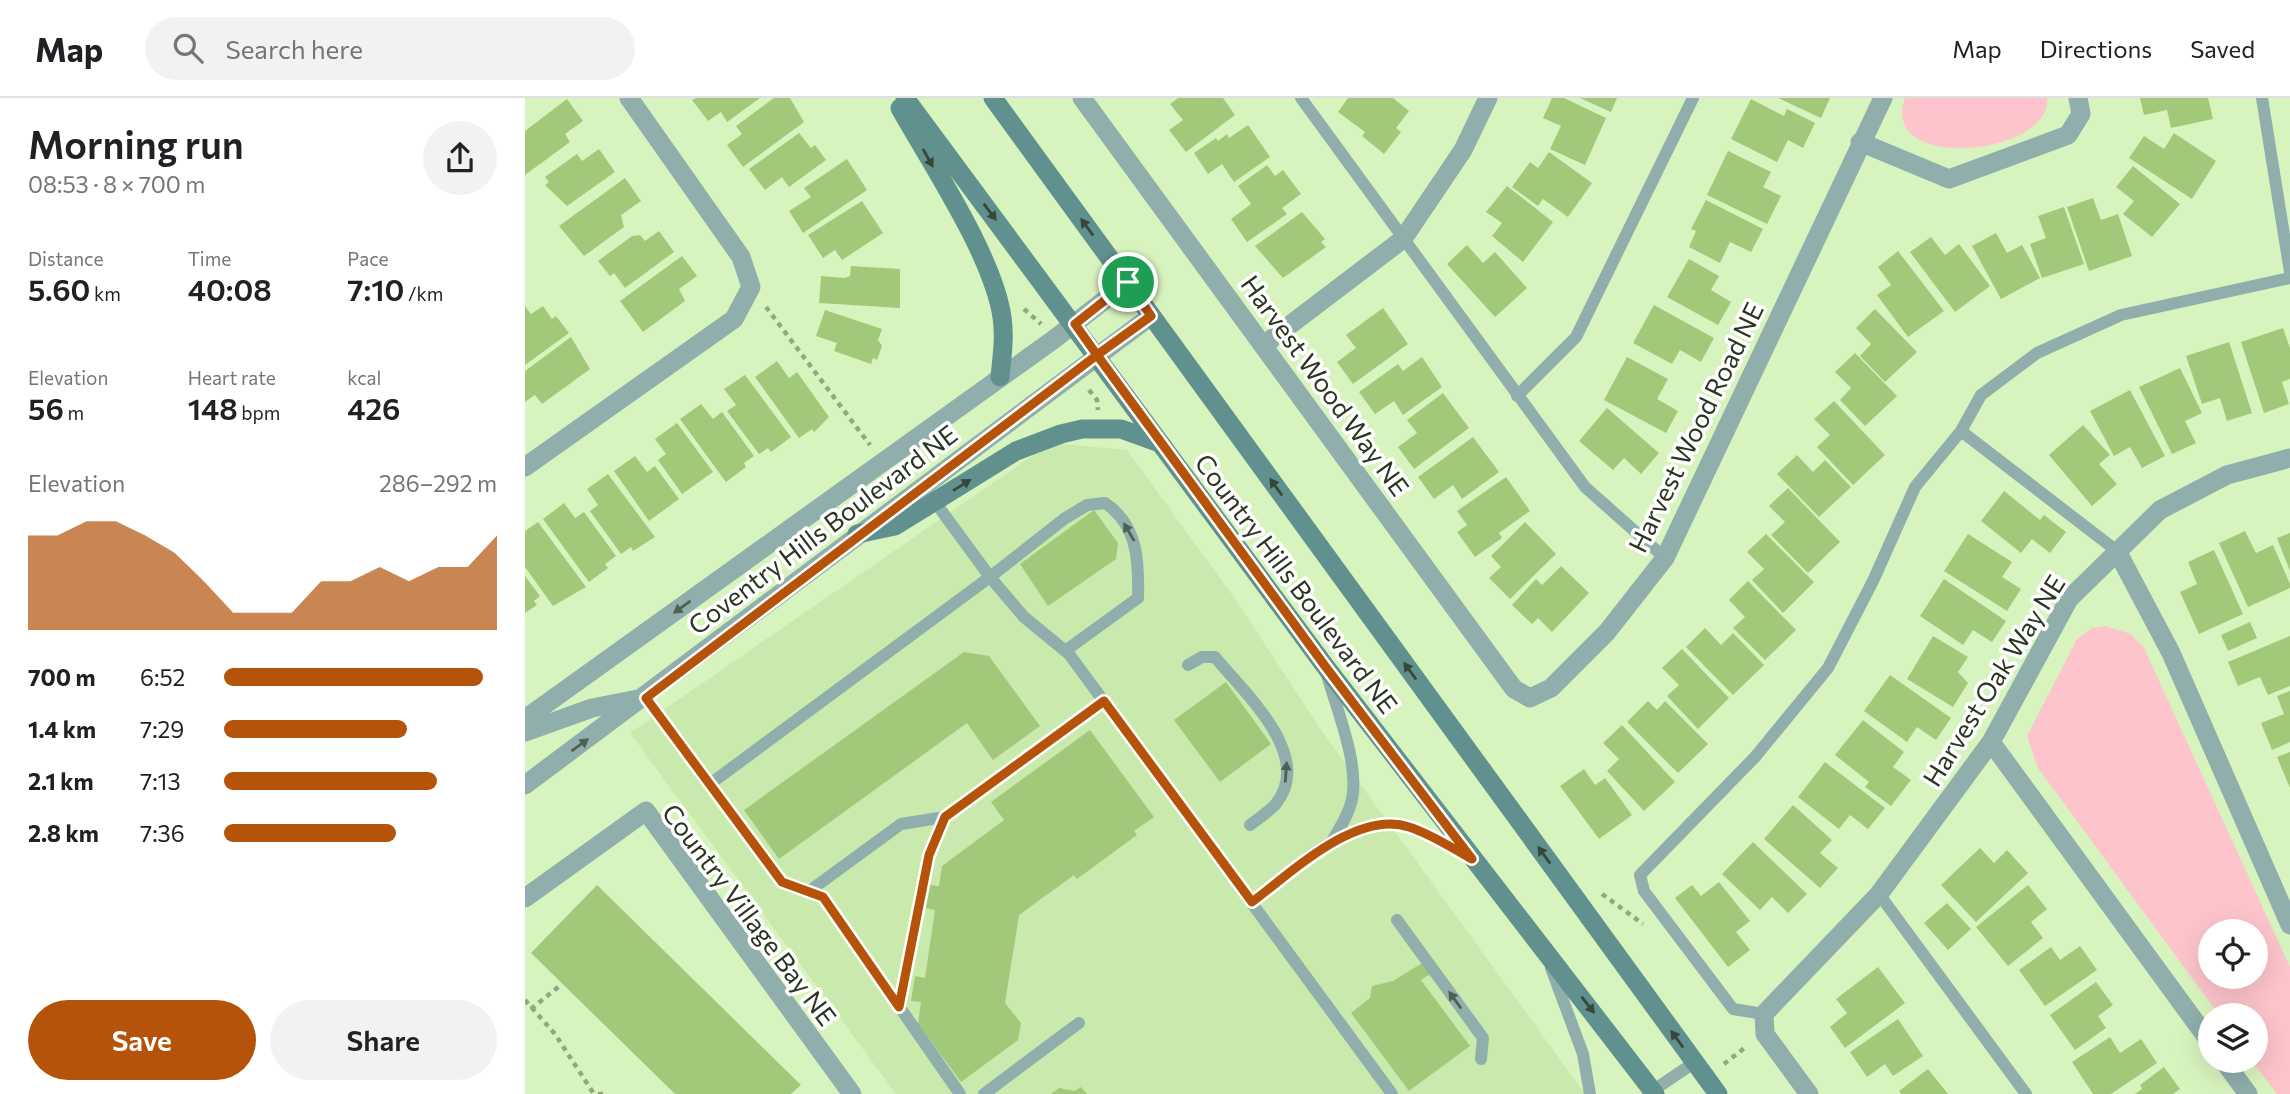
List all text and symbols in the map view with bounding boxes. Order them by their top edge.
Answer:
search box [145,17,635,80]
text: Map [35,28,103,69]
icon: search [169,29,207,67]
text: Search here [225,33,363,64]
text: Map [1952,34,2002,63]
text: Directions [2040,34,2152,63]
text: Saved [2190,34,2255,63]
text: Morning run [28,120,244,167]
button: share [423,121,497,195]
one-way arrow [922,148,934,168]
text: 08:53 · 8 × 700 m [28,170,205,198]
one-way arrow [983,202,997,221]
one-way arrow [1080,218,1094,236]
text: Distance [28,247,104,270]
text: Time [188,247,231,270]
text: Pace [347,247,389,270]
pin [1098,252,1158,312]
icon: arrive [1109,263,1147,301]
street label: Harvest Wood Way NE [1236,269,1416,501]
text: 5.60 [28,270,90,307]
text: 40:08 [188,270,272,307]
text: 7:10 [347,270,404,307]
text: km [90,282,121,305]
text: /km [404,282,443,305]
street label: Harvest Wood Road NE [1621,297,1769,557]
text: Elevation [28,366,108,389]
text: Heart rate [188,366,276,389]
text: kcal [347,366,381,389]
text: 56 [28,389,64,426]
text: 148 [188,389,238,426]
text: 426 [347,389,400,426]
text: m [64,401,84,424]
text: bpm [238,401,280,424]
street label: Coventry Hills Boulevard NE [681,418,963,640]
street label: Country Hills Boulevard NE [1189,447,1405,719]
text: Elevation [28,469,125,497]
text: 286–292 m [379,469,497,497]
one-way arrow [1269,478,1283,496]
one-way arrow [952,479,972,492]
one-way arrow [1122,522,1135,541]
street label: Harvest Oak Way NE [1915,569,2071,791]
one-way arrow [673,600,691,614]
one-way arrow [1403,662,1417,680]
text: 700 m [28,663,96,691]
text: 6:52 [140,663,185,691]
text: 1.4 km [28,715,96,743]
text: 7:29 [140,715,184,743]
one-way arrow [571,738,589,752]
one-way arrow [1281,761,1292,783]
text: 2.1 km [28,767,94,795]
text: 7:13 [140,767,181,795]
street label: Country Village Bay NE [656,797,844,1031]
text: 2.8 km [28,819,99,847]
text: 7:36 [140,819,185,847]
one-way arrow [1537,846,1551,864]
map controls [2198,919,2268,1073]
button: locate [2198,919,2268,989]
one-way arrow [1449,991,1463,1009]
one-way arrow [1580,996,1595,1013]
button: Save [28,1000,256,1080]
button: Share [270,1000,497,1080]
button: layers [2198,1003,2268,1073]
one-way arrow [1671,1030,1685,1048]

